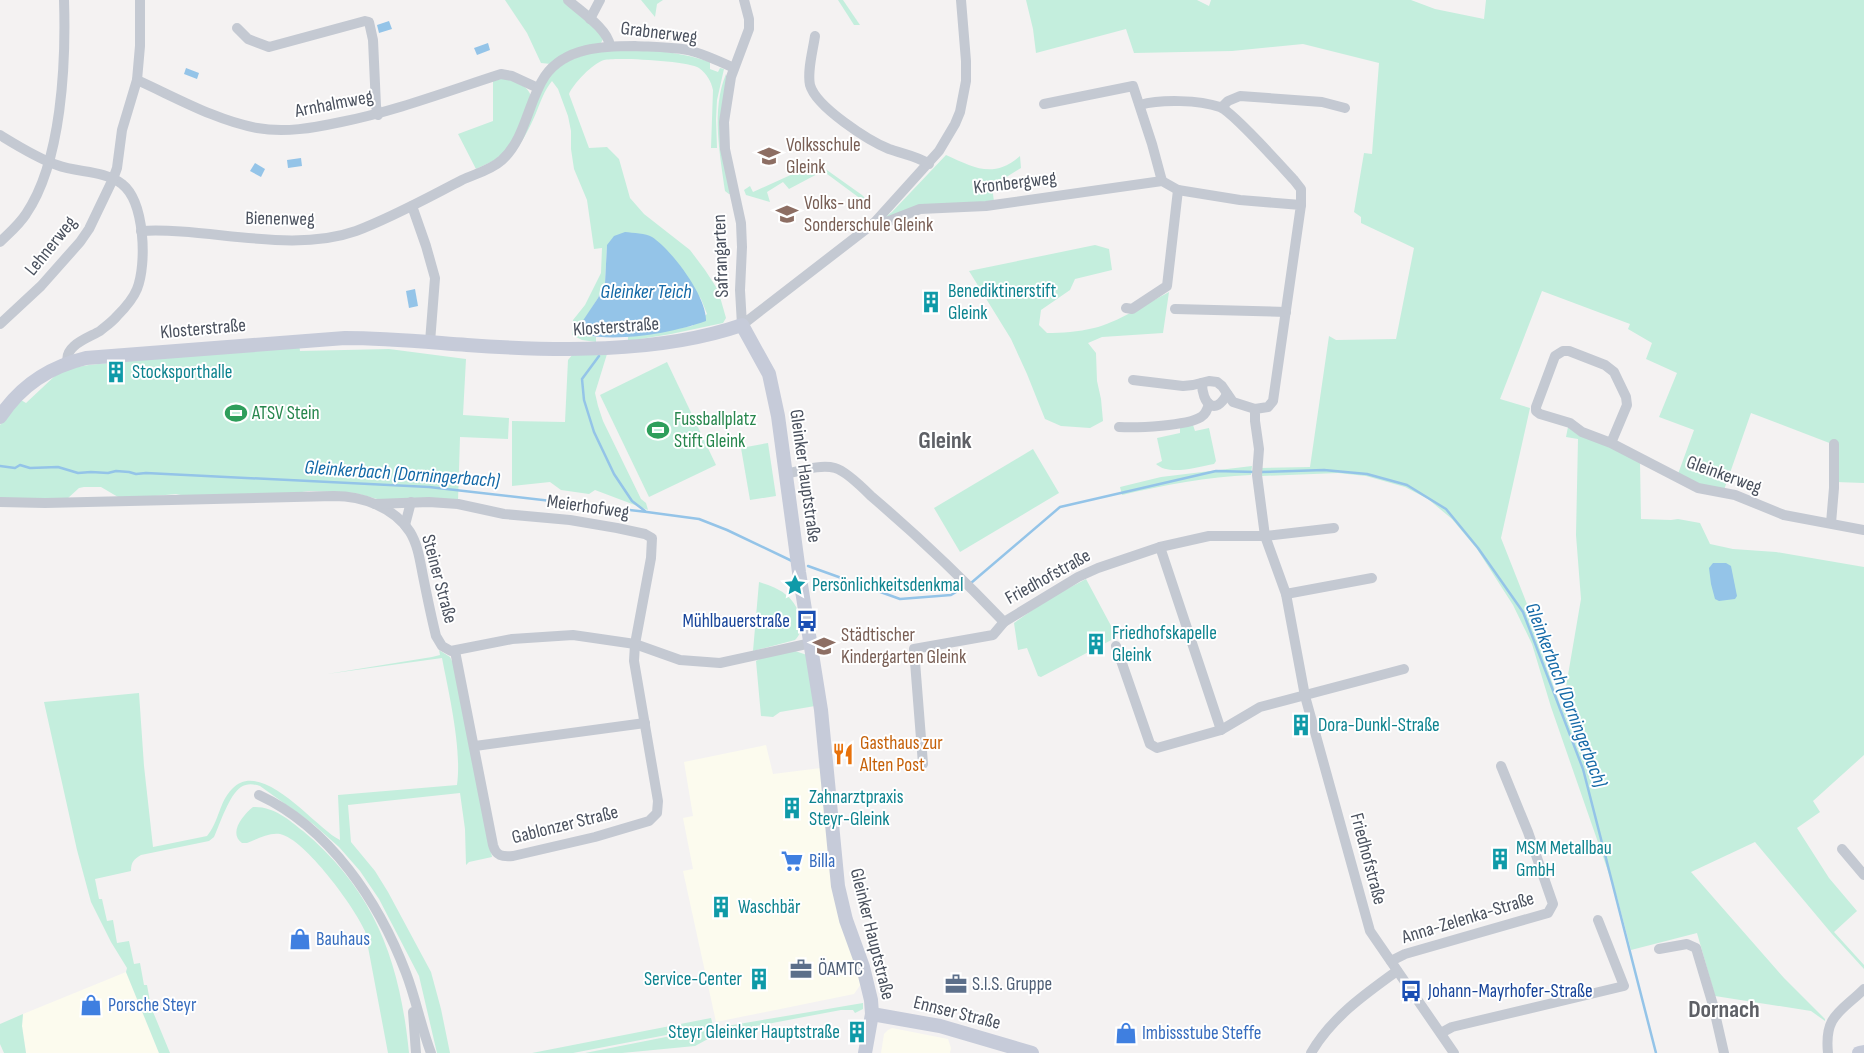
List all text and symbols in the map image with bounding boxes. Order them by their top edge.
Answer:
street label: Grabnerweg [619,17,699,49]
street label: Arnhalmweg [292,85,375,123]
place label: Volksschule Gleink [786,134,861,179]
school or university icon: Volksschule Gleink [756,143,782,169]
street label: Kronbergweg [972,166,1058,199]
place label: Volks- und Sonderschule Gleink [804,192,934,237]
school or university icon: Volks- und Sonderschule Gleink [774,201,800,227]
street label: Bienenweg [245,207,315,231]
street label: Lehnerweg [20,211,82,280]
street label: Safrangarten [708,214,734,298]
water label: Gleinker Teich [600,280,692,304]
place label: Benediktinerstift Gleink [948,280,1056,325]
building icon: Benediktinerstift Gleink [918,289,944,315]
street label: Klosterstraße [572,313,660,341]
street label: Klosterstraße [159,314,247,344]
building icon: Stocksporthalle [103,359,129,385]
place label: Stocksporthalle [132,361,232,384]
sports icon: ATSV Stein [223,400,249,426]
place label: ATSV Stein [251,402,320,425]
place label: Fussballplatz Stift Gleink [674,408,756,453]
street label: Gleinker Hauptstraße [784,408,826,544]
sports icon: Fussballplatz Stift Gleink [645,417,671,443]
district label: Gleink [918,426,972,455]
street label: Gleinkerweg [1683,451,1765,499]
water label: Gleinkerbach (Dorningerbach) [304,455,501,493]
street label: Meierhofweg [545,490,631,524]
street label: Steiner Straße [416,532,462,626]
street label: Friedhofstraße [1001,544,1095,610]
place icon: Persönlichkeitsdenkmal [782,572,808,598]
place label: Persönlichkeitsdenkmal [812,574,963,597]
water label: Gleinkerbach (Dorningerbach) [1520,599,1613,791]
bus stop icon: Mühlbauerstraße [794,608,820,634]
place label: Mühlbauerstraße [682,610,790,633]
place label: Friedhofskapelle Gleink [1112,622,1217,667]
place label: Städtischer Kindergarten Gleink [841,624,967,669]
building icon: Friedhofskapelle Gleink [1083,631,1109,657]
school or university icon: Städtischer Kindergarten Gleink [811,633,837,659]
building icon: Dora-Dunkl-Straße [1288,712,1314,738]
place label: Dora-Dunkl-Straße [1318,714,1440,737]
place label: Gasthaus zur Alten Post [859,732,943,777]
restaurant icon: Gasthaus zur Alten Post [830,741,856,767]
place label: Zahnarztpraxis Steyr-Gleink [809,786,904,831]
building icon: Zahnarztpraxis Steyr-Gleink [779,795,805,821]
street label: Gablonzer Straße [509,801,621,849]
street label: Friedhofstraße [1345,811,1391,907]
place label: MSM Metallbau GmbH [1516,837,1612,882]
building icon: MSM Metallbau GmbH [1487,846,1513,872]
supermarket icon: Billa [779,848,805,874]
place label: Billa [809,850,835,873]
street label: Gleinker Hauptstraße [845,866,899,1002]
street label: Anna-Zelenka-Straße [1398,887,1537,949]
building icon: Waschbär [708,894,734,920]
place label: Waschbär [738,896,801,919]
shop icon: Bauhaus [287,926,313,952]
place label: Bauhaus [316,928,370,951]
office icon: ÖAMTC [788,956,814,982]
place label: ÖAMTC [818,958,863,981]
building icon: Service-Center [746,966,772,992]
place label: Service-Center [644,968,743,991]
office icon: S.I.S. Gruppe [943,971,969,997]
place label: S.I.S. Gruppe [972,973,1052,996]
bus stop icon: Johann-Mayrhofer-Straße [1398,978,1424,1004]
place label: Johann-Mayrhofer-Straße [1427,980,1593,1003]
street label: Ennser Straße [911,991,1003,1035]
shop icon: Porsche Steyr [78,992,104,1018]
place label: Porsche Steyr [108,994,197,1017]
district label: Dornach [1688,995,1760,1024]
building icon: Steyr Gleinker Hauptstraße [844,1019,870,1045]
shop icon: Imbissstube Steffe [1113,1020,1139,1046]
place label: Steyr Gleinker Hauptstraße [668,1021,840,1044]
place label: Imbissstube Steffe [1142,1022,1261,1045]

